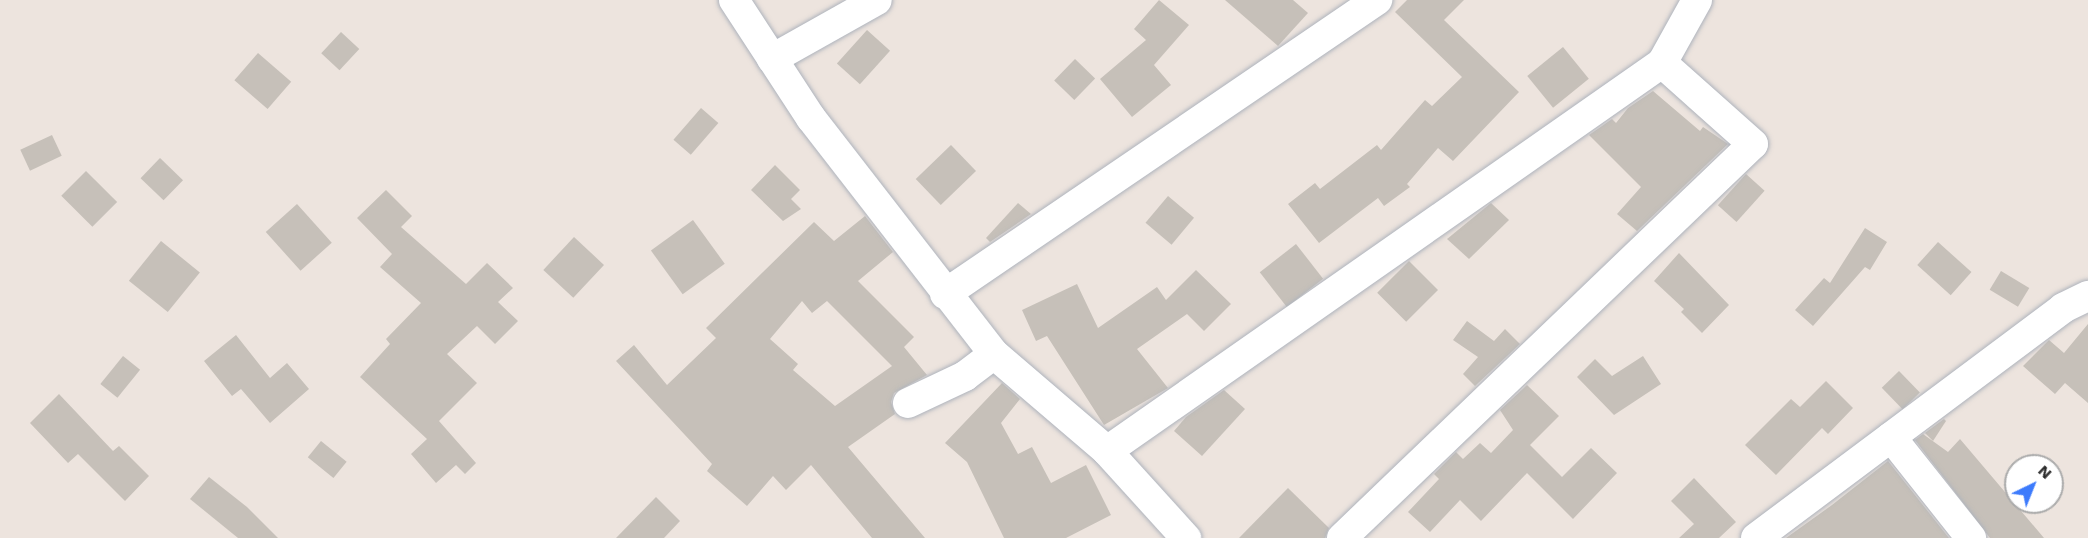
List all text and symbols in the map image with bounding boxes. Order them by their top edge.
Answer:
north arrow [2004,454,2064,514]
text: N [2034,461,2056,483]

